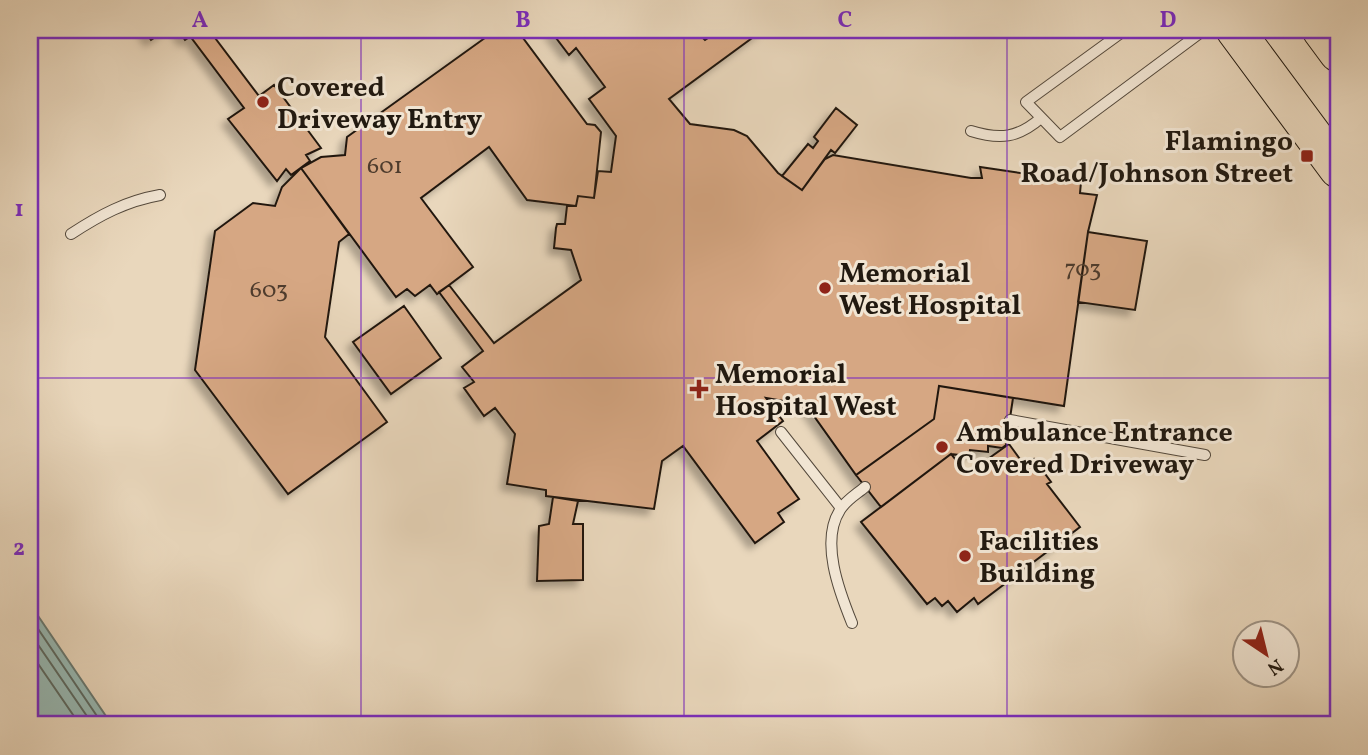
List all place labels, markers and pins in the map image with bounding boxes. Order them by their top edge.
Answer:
place label: Covered Driveway Entry [277,69,483,140]
marker: Covered Driveway Entry [255,94,271,110]
place label: Flamingo Road/Johnson Street [1021,123,1293,194]
marker: Flamingo Road/Johnson Street [1299,148,1315,164]
place label: Memorial West Hospital [839,255,1021,326]
marker: Memorial West Hospital [817,280,833,296]
place label: Memorial Hospital West [715,356,896,427]
marker: Memorial Hospital West [689,379,709,399]
place label: Ambulance Entrance Covered Driveway [956,414,1233,485]
marker: Ambulance Entrance Covered Driveway [934,439,950,455]
place label: Facilities Building [979,523,1099,594]
marker: Facilities Building [957,548,973,564]

